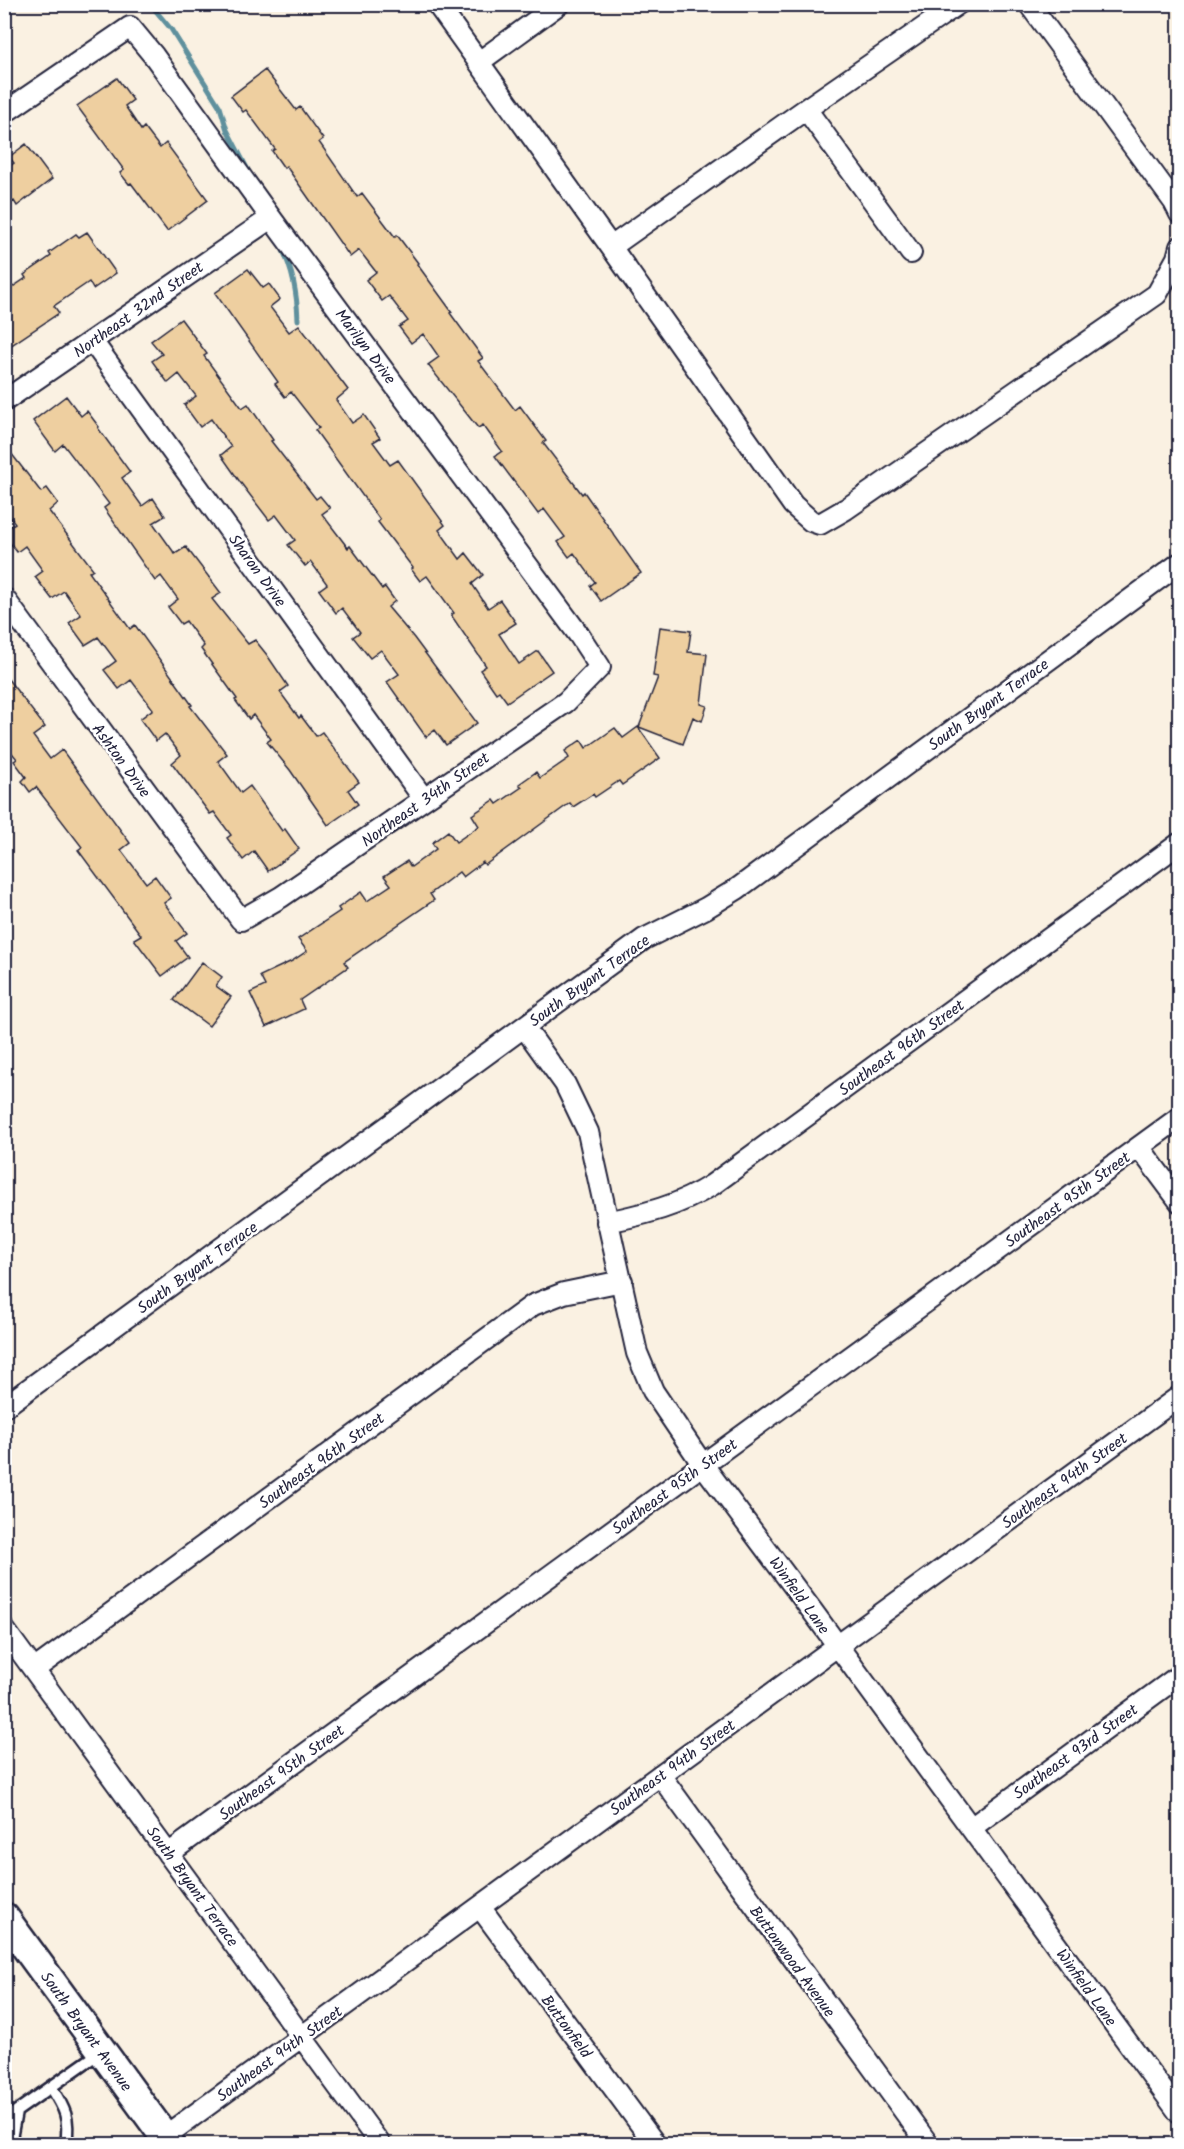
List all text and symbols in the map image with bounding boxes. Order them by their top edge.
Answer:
street label: Northeast 32nd Street [69,255,210,365]
street label: Marilyn Drive [328,304,402,390]
street label: Sharon Drive [222,529,292,613]
street label: South Bryant Terrace [923,653,1055,758]
street label: Ashton Drive [85,718,156,803]
street label: Northeast 34th Street [356,746,496,854]
street label: South Bryant Terrace [524,929,656,1034]
street label: Southeast 96th Street [834,993,971,1103]
street label: Southeast 95th Street [1000,1145,1137,1255]
street label: South Bryant Terrace [132,1216,264,1321]
street label: Southeast 96th Street [254,1406,391,1516]
street label: Southeast 94th Street [997,1426,1134,1536]
street label: Southeast 95th Street [607,1432,744,1542]
street label: Winfield Lane [762,1552,836,1640]
street label: Southeast 93rd Street [1008,1698,1144,1806]
street label: Southeast 94th Street [605,1713,742,1823]
street label: Southeast 95th Street [214,1718,351,1828]
street label: South Bryant Terrace [139,1821,244,1953]
street label: Buttonwood Avenue [743,1901,841,2023]
street label: Winfield Lane [1049,1944,1123,2032]
street label: South Bryant Avenue [34,1967,138,2097]
street label: Buttonfield [534,1990,598,2065]
street label: Southeast 94th Street [212,1999,349,2109]

